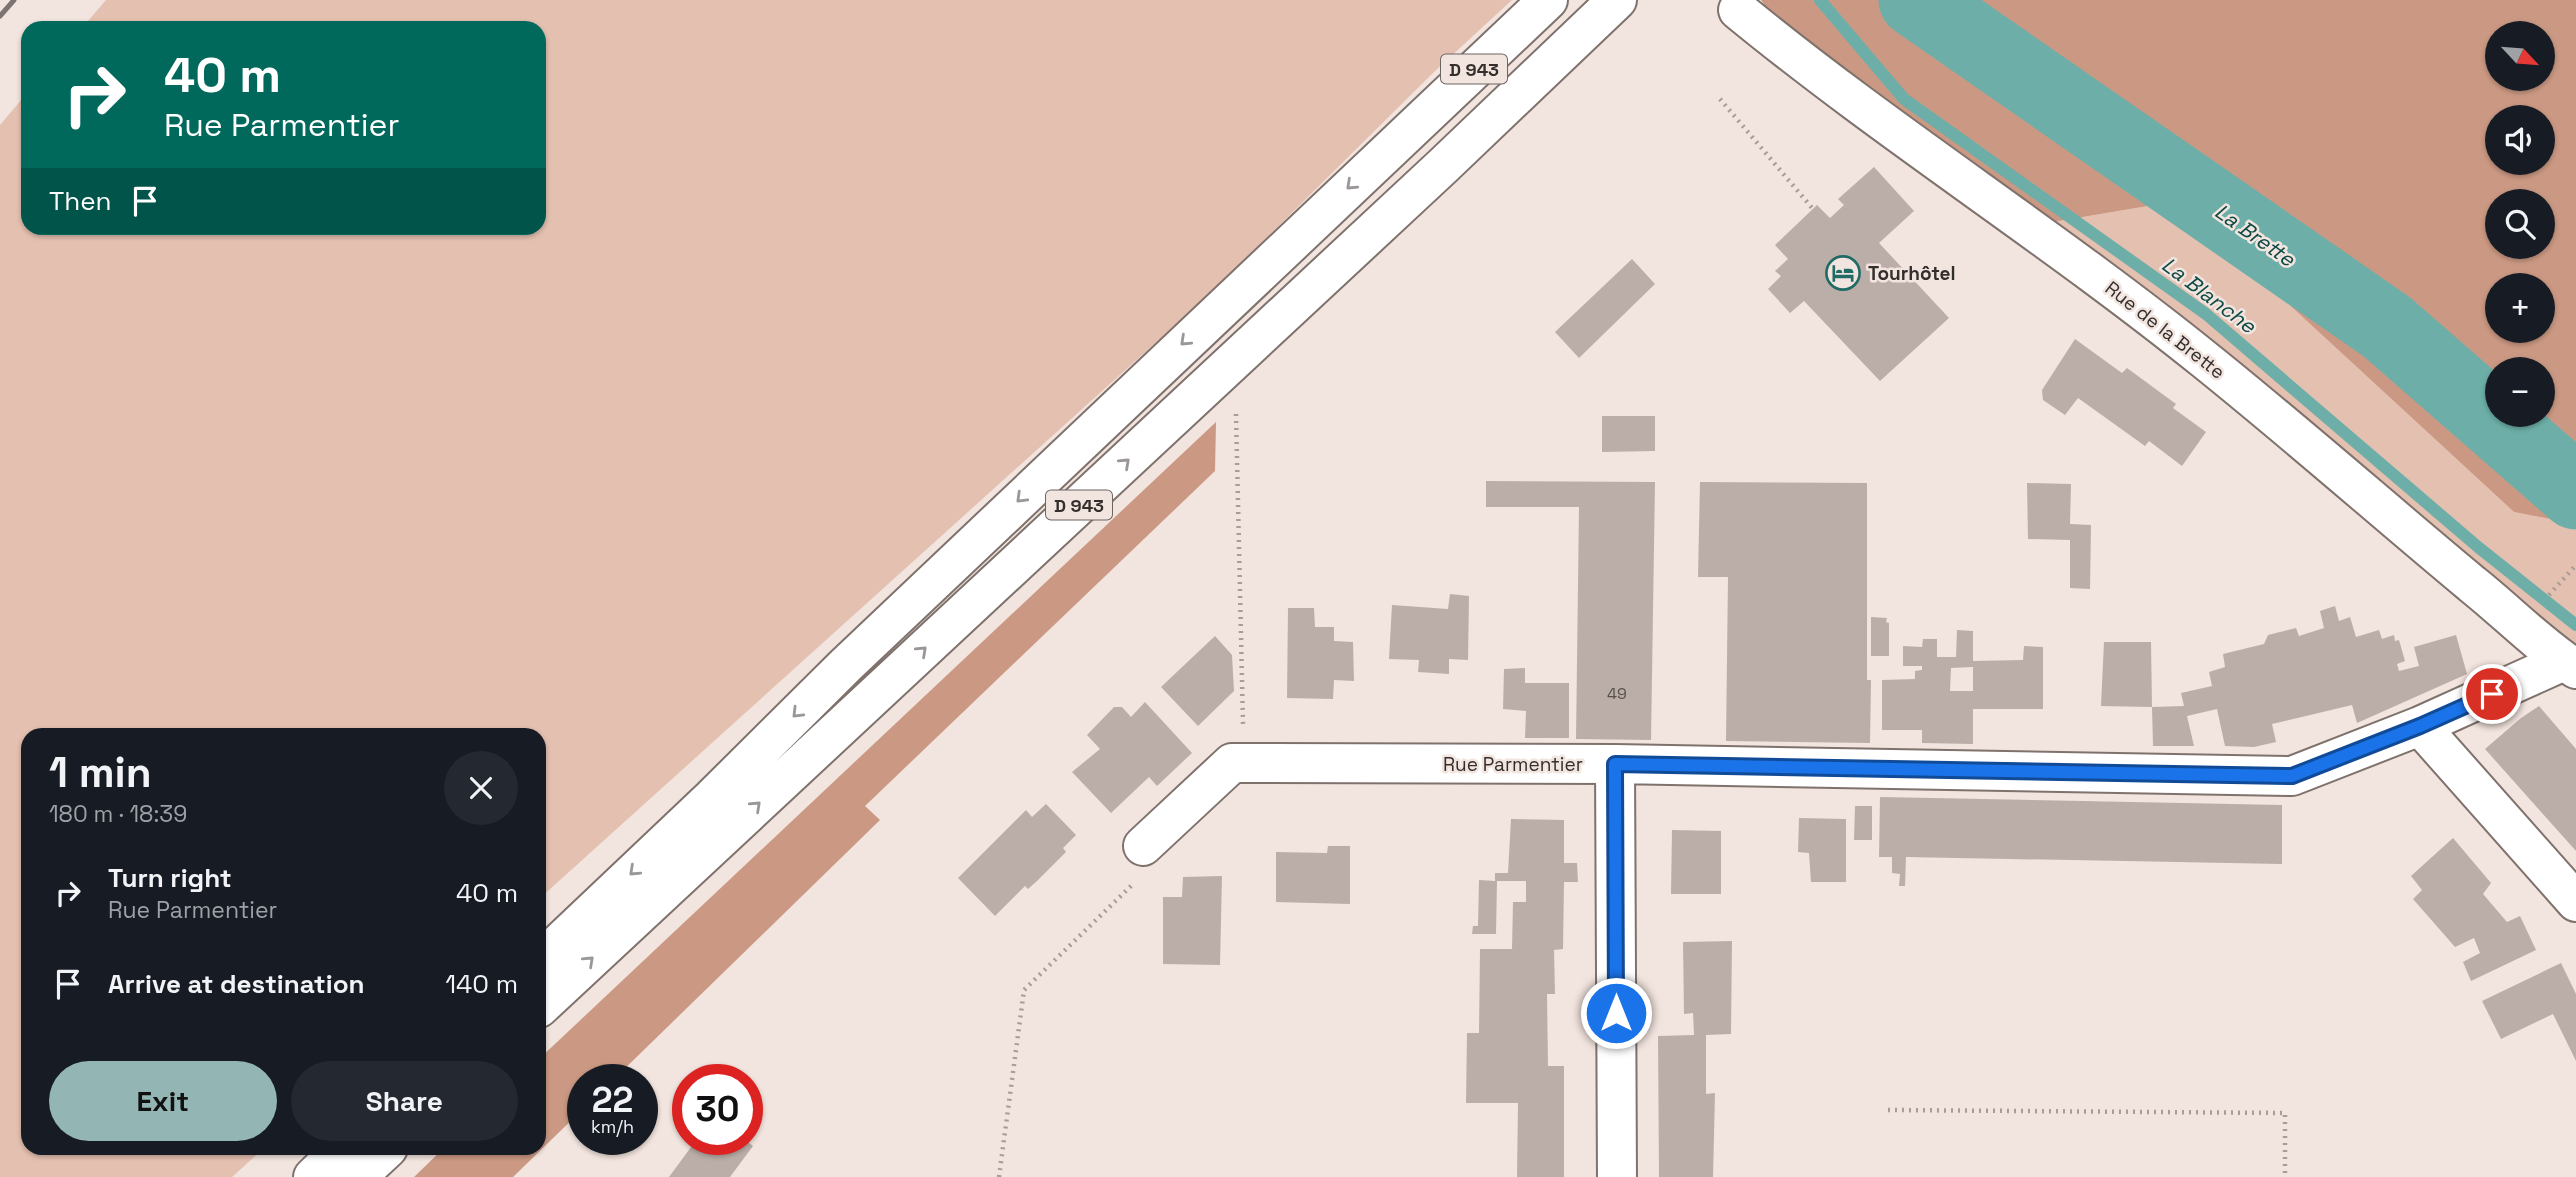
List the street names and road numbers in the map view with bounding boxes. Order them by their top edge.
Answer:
road number: D 943 [1441,55,1507,84]
street label: Rue de la Brette [2100,275,2230,385]
road number: D 943 [1046,490,1112,520]
street label: Rue Parmentier [1443,752,1583,777]

